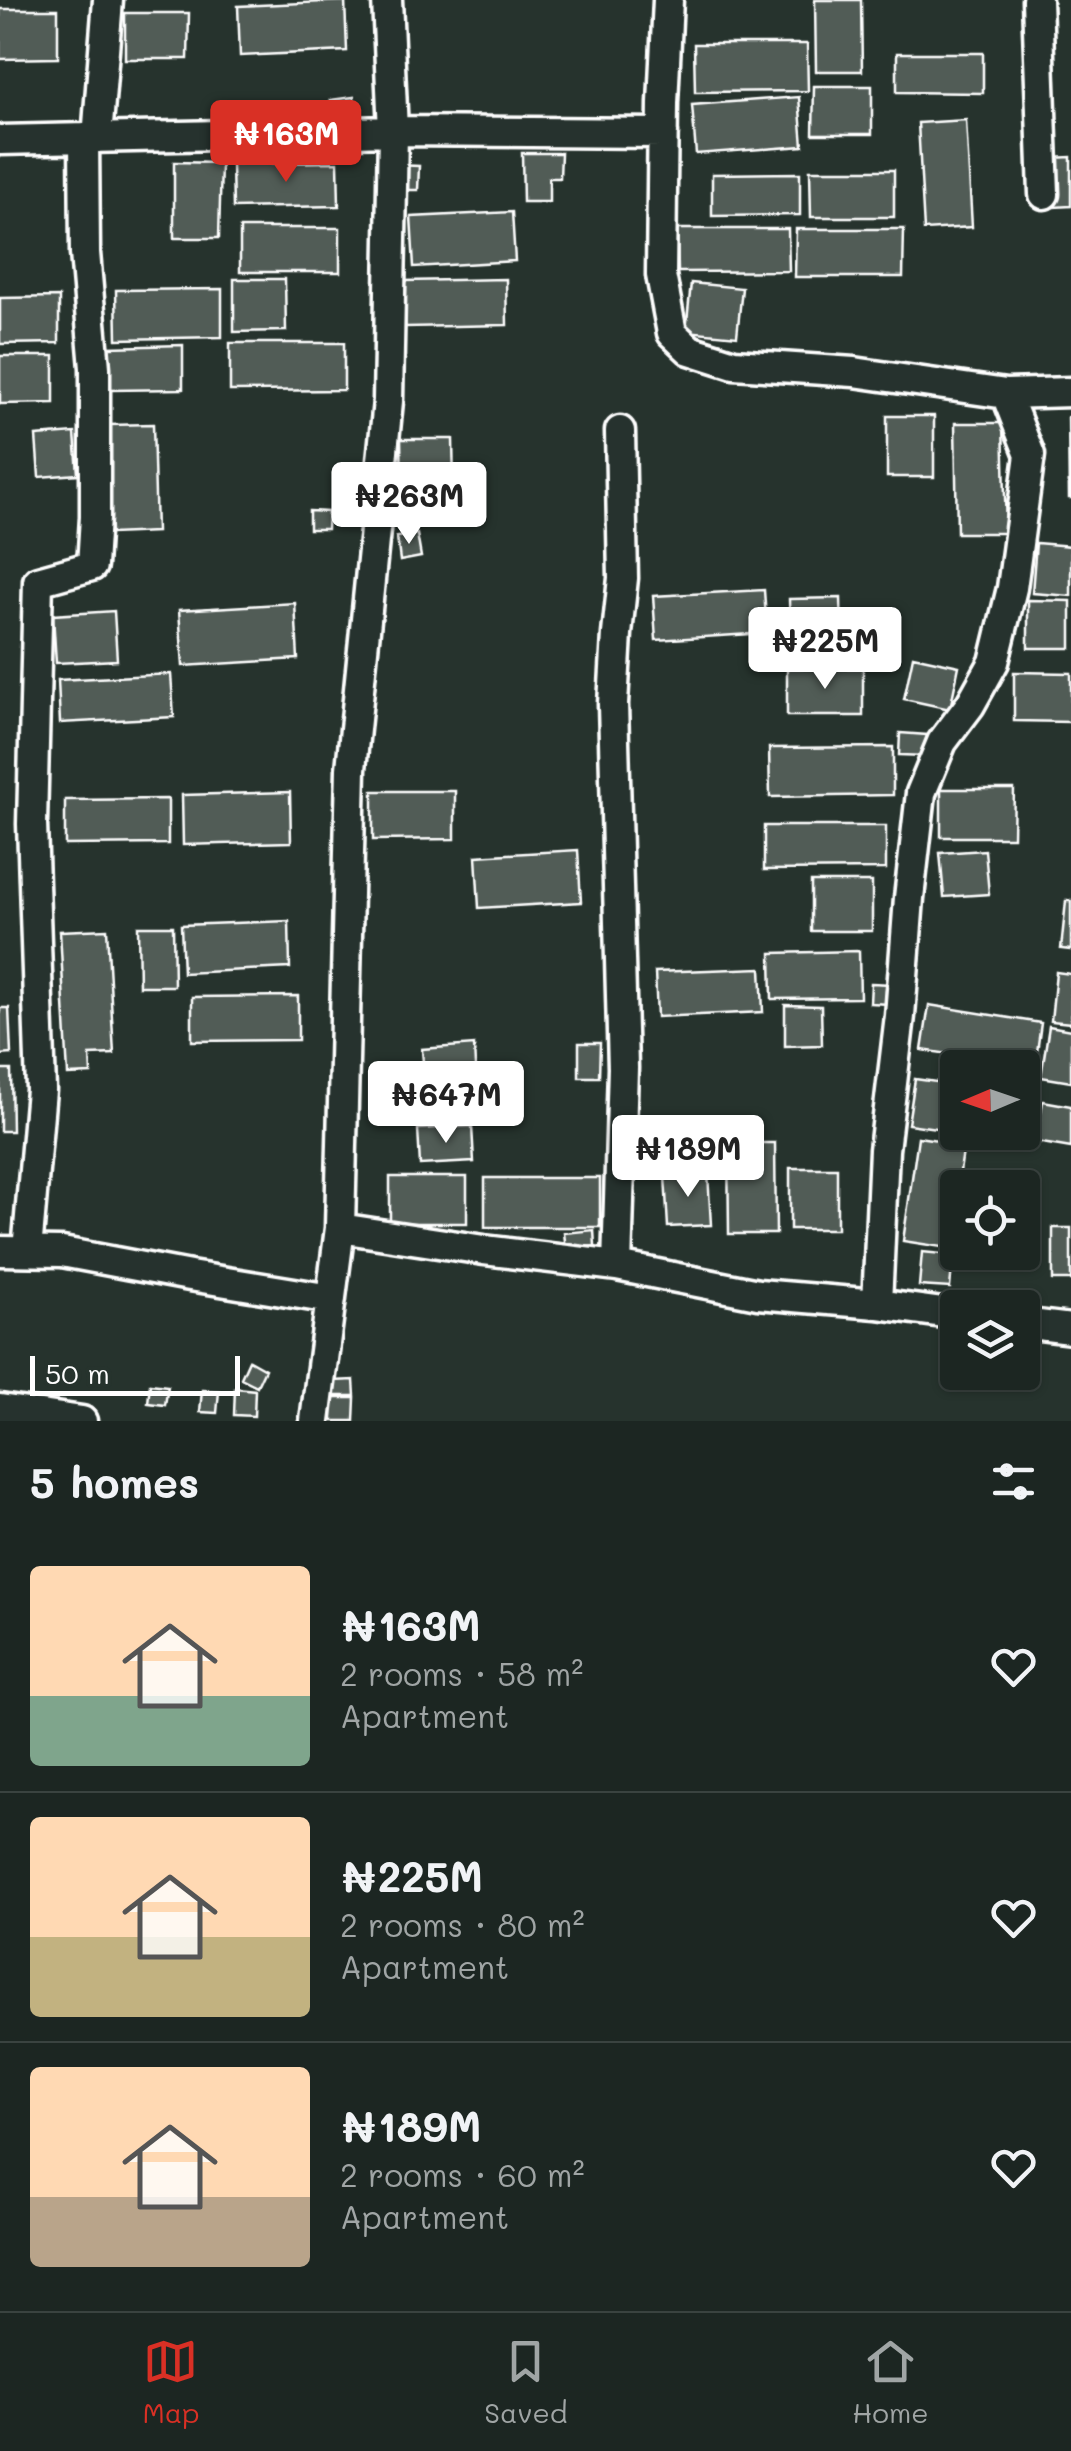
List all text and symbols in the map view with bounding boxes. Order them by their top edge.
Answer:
pin: ₦163M [216,100,356,185]
text: ₦163M [232,111,340,153]
pin: ₦263M [339,462,479,547]
text: ₦263M [353,473,465,515]
pin: ₦225M [755,607,895,692]
text: ₦225M [770,618,880,660]
north arrow [940,1050,1040,1150]
map controls [940,1050,1040,1390]
pin: ₦647M [376,1061,516,1146]
text: ₦647M [390,1072,502,1114]
pin: ₦189M [618,1115,758,1200]
text: ₦189M [634,1126,742,1168]
button: locate [940,1170,1040,1270]
button: layers [940,1290,1040,1390]
scale bar [30,1351,240,1396]
text: 50 m [45,1355,110,1391]
text: 5 homes [30,1454,199,1509]
icon: filters [986,1454,1041,1509]
text: ₦163M [340,1597,481,1652]
icon: home [110,1606,230,1726]
icon: heart [986,1639,1041,1694]
text: 2 rooms · 58 m² [340,1652,583,1694]
text: Apartment [340,1694,509,1736]
text: ₦225M [340,1848,483,1903]
icon: home [110,1857,230,1977]
icon: heart [986,1890,1041,1945]
text: 2 rooms · 80 m² [340,1903,585,1945]
text: Apartment [340,1945,509,1987]
text: ₦189M [340,2098,482,2153]
icon: home [110,2107,230,2227]
icon: heart [986,2140,1041,2195]
text: 2 rooms · 60 m² [340,2153,584,2195]
text: Apartment [340,2195,509,2237]
tab: Map [142,2334,199,2430]
tab: Saved [484,2334,567,2430]
tab: Home [852,2334,929,2430]

